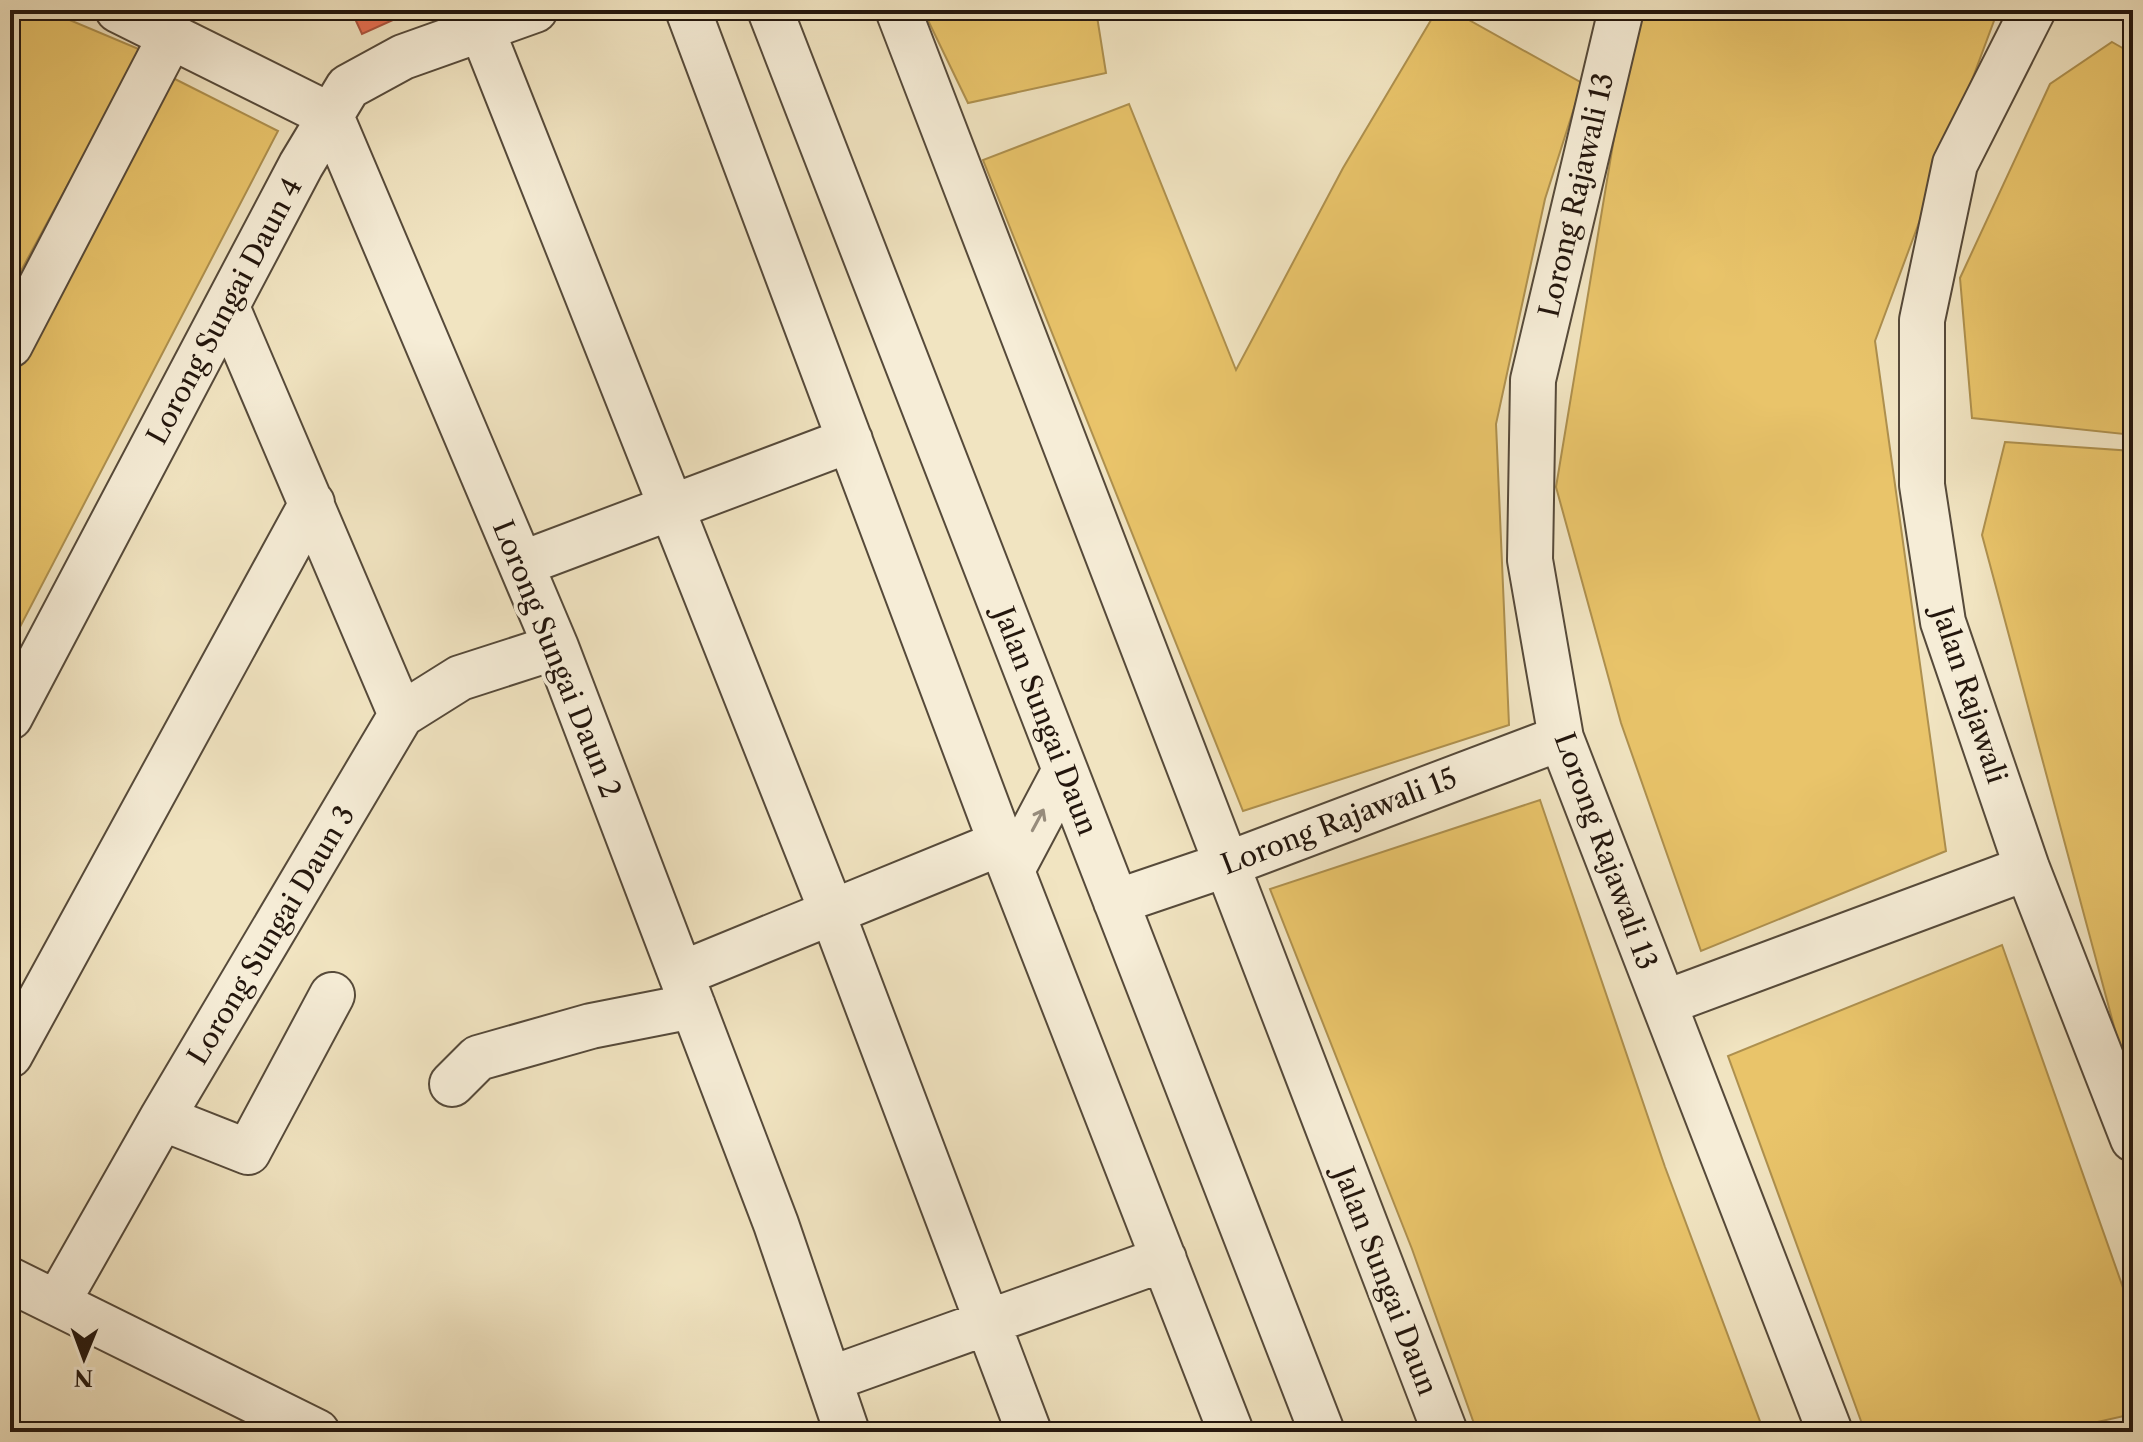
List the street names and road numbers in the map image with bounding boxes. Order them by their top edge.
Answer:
street label: Lorong Rajawali 13 [1531,70,1621,320]
street label: Lorong Sungai Daun 4 [139,172,309,450]
street label: Lorong Sungai Daun 2 [486,515,628,803]
street label: Jalan Sungai Daun [985,598,1105,840]
street label: Jalan Rajawali [1924,599,2015,788]
street label: Lorong Rajawali 13 [1547,728,1665,974]
street label: Lorong Rajawali 15 [1216,760,1462,882]
street label: Lorong Sungai Daun 3 [180,799,362,1071]
street label: Jalan Sungai Daun [1325,1158,1445,1400]

